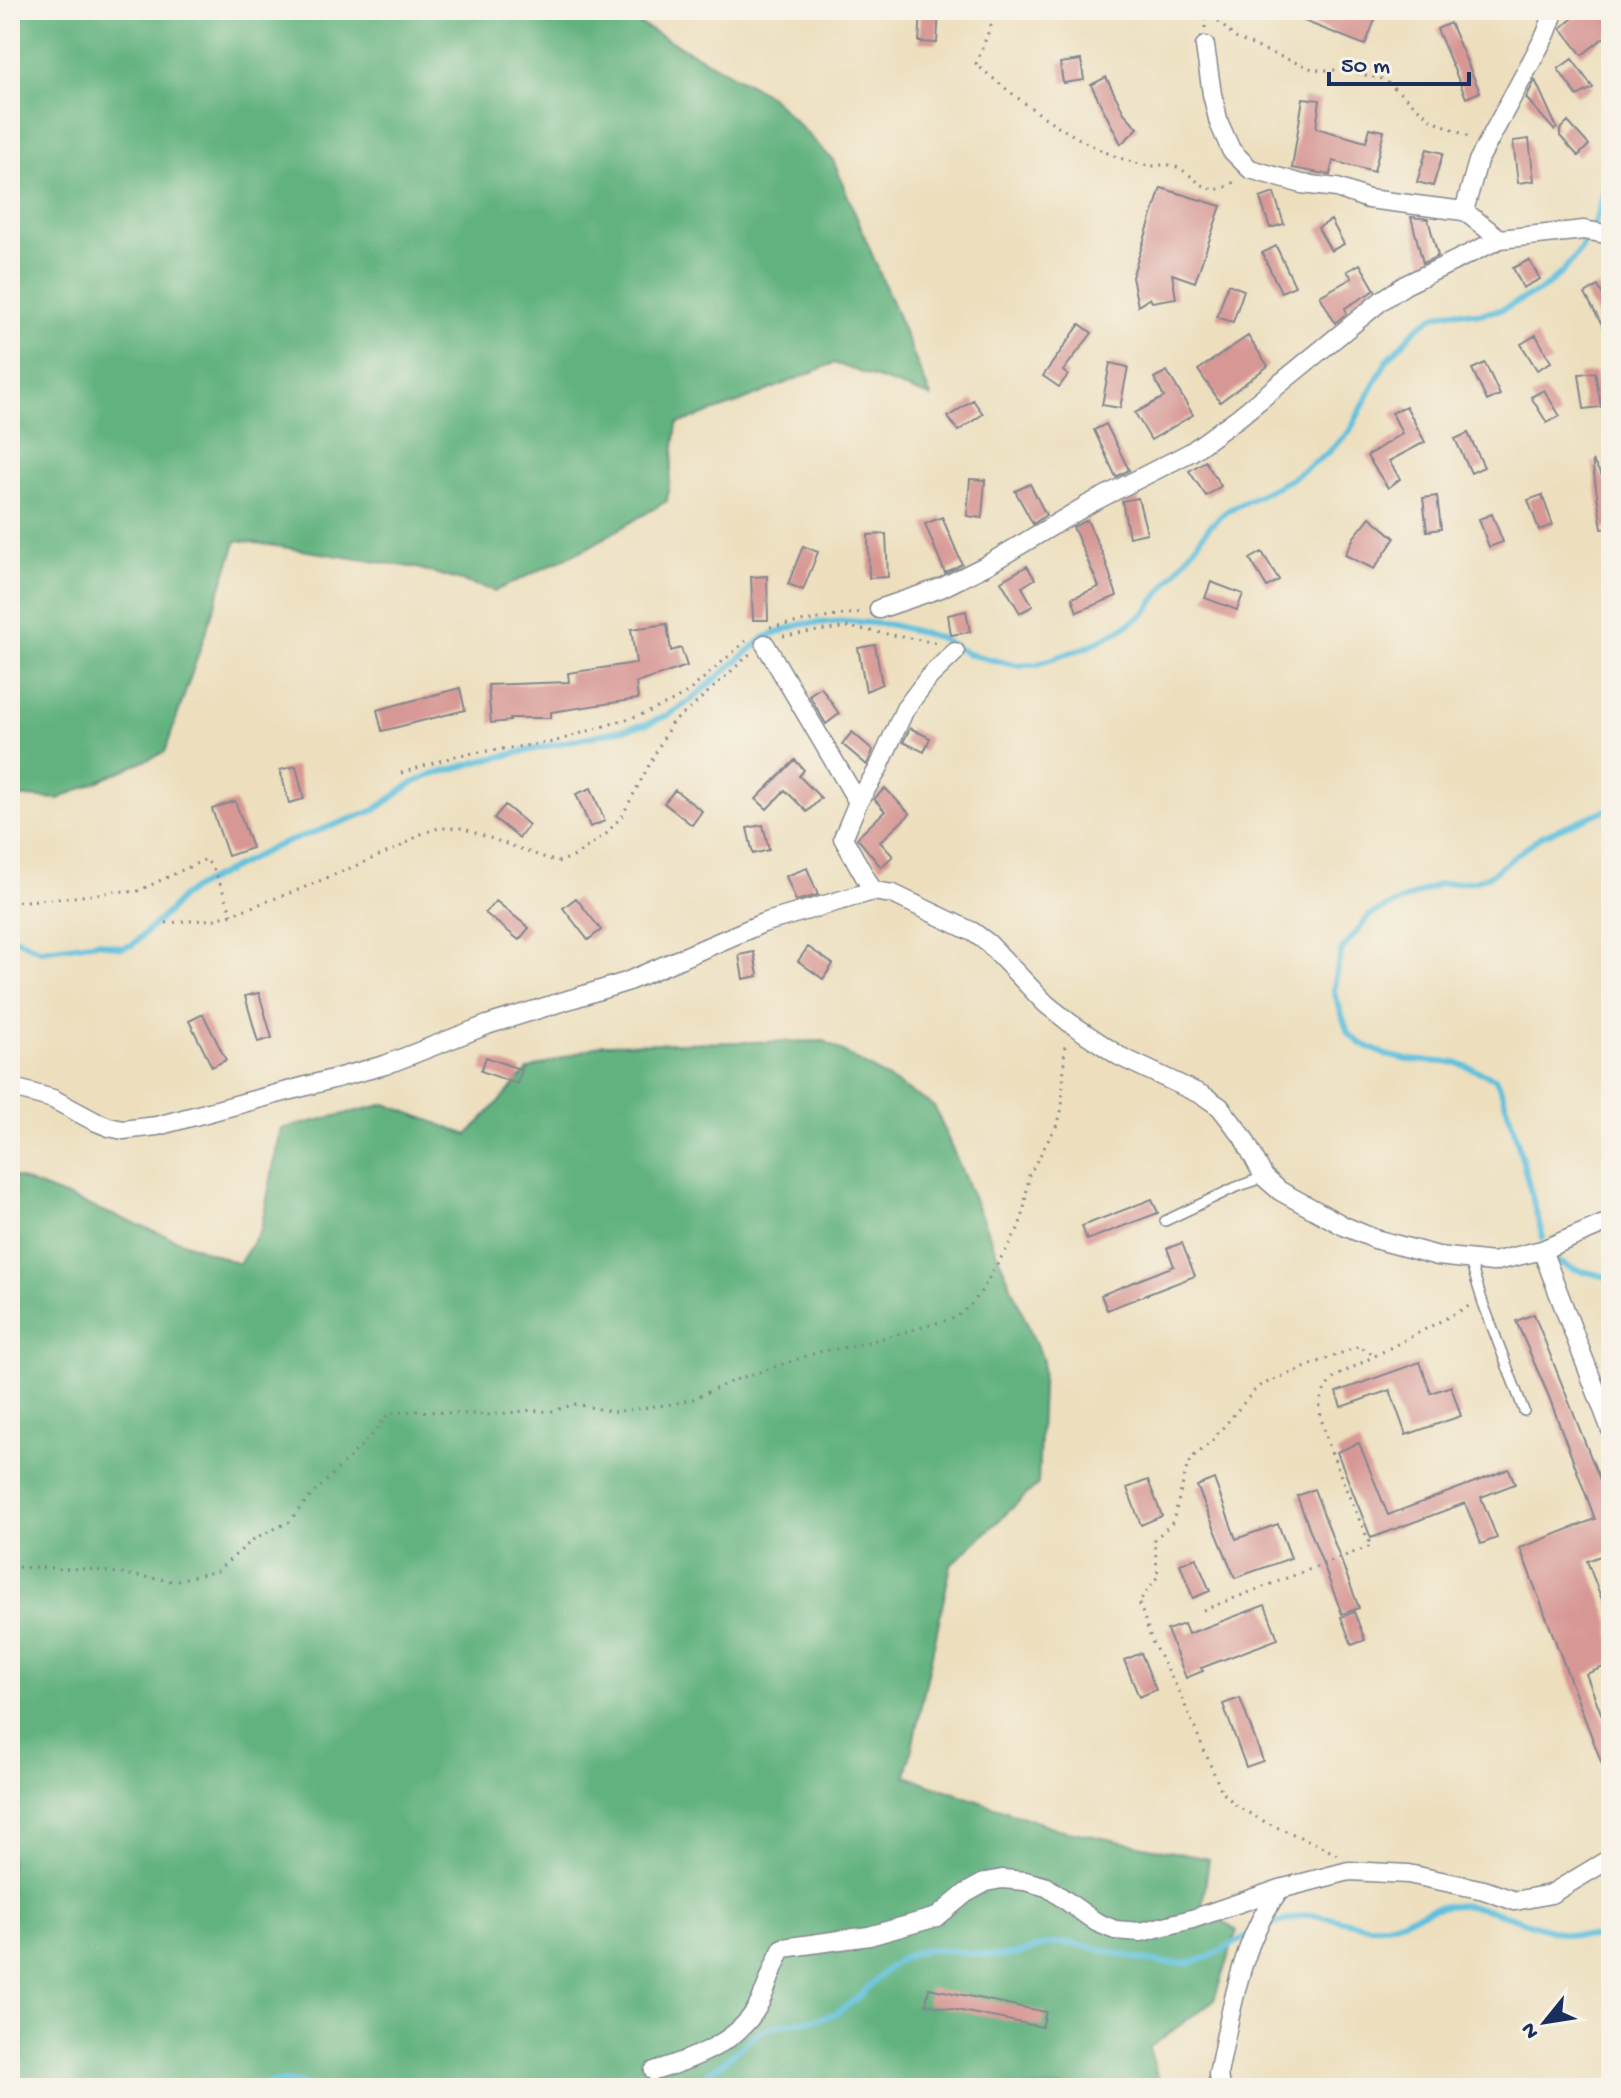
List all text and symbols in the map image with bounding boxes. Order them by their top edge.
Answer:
scale bar [1329,36,1469,86]
text: 50 m [1341,53,1390,82]
north arrow [1505,1982,1585,2062]
text: N [1516,2017,1546,2043]

